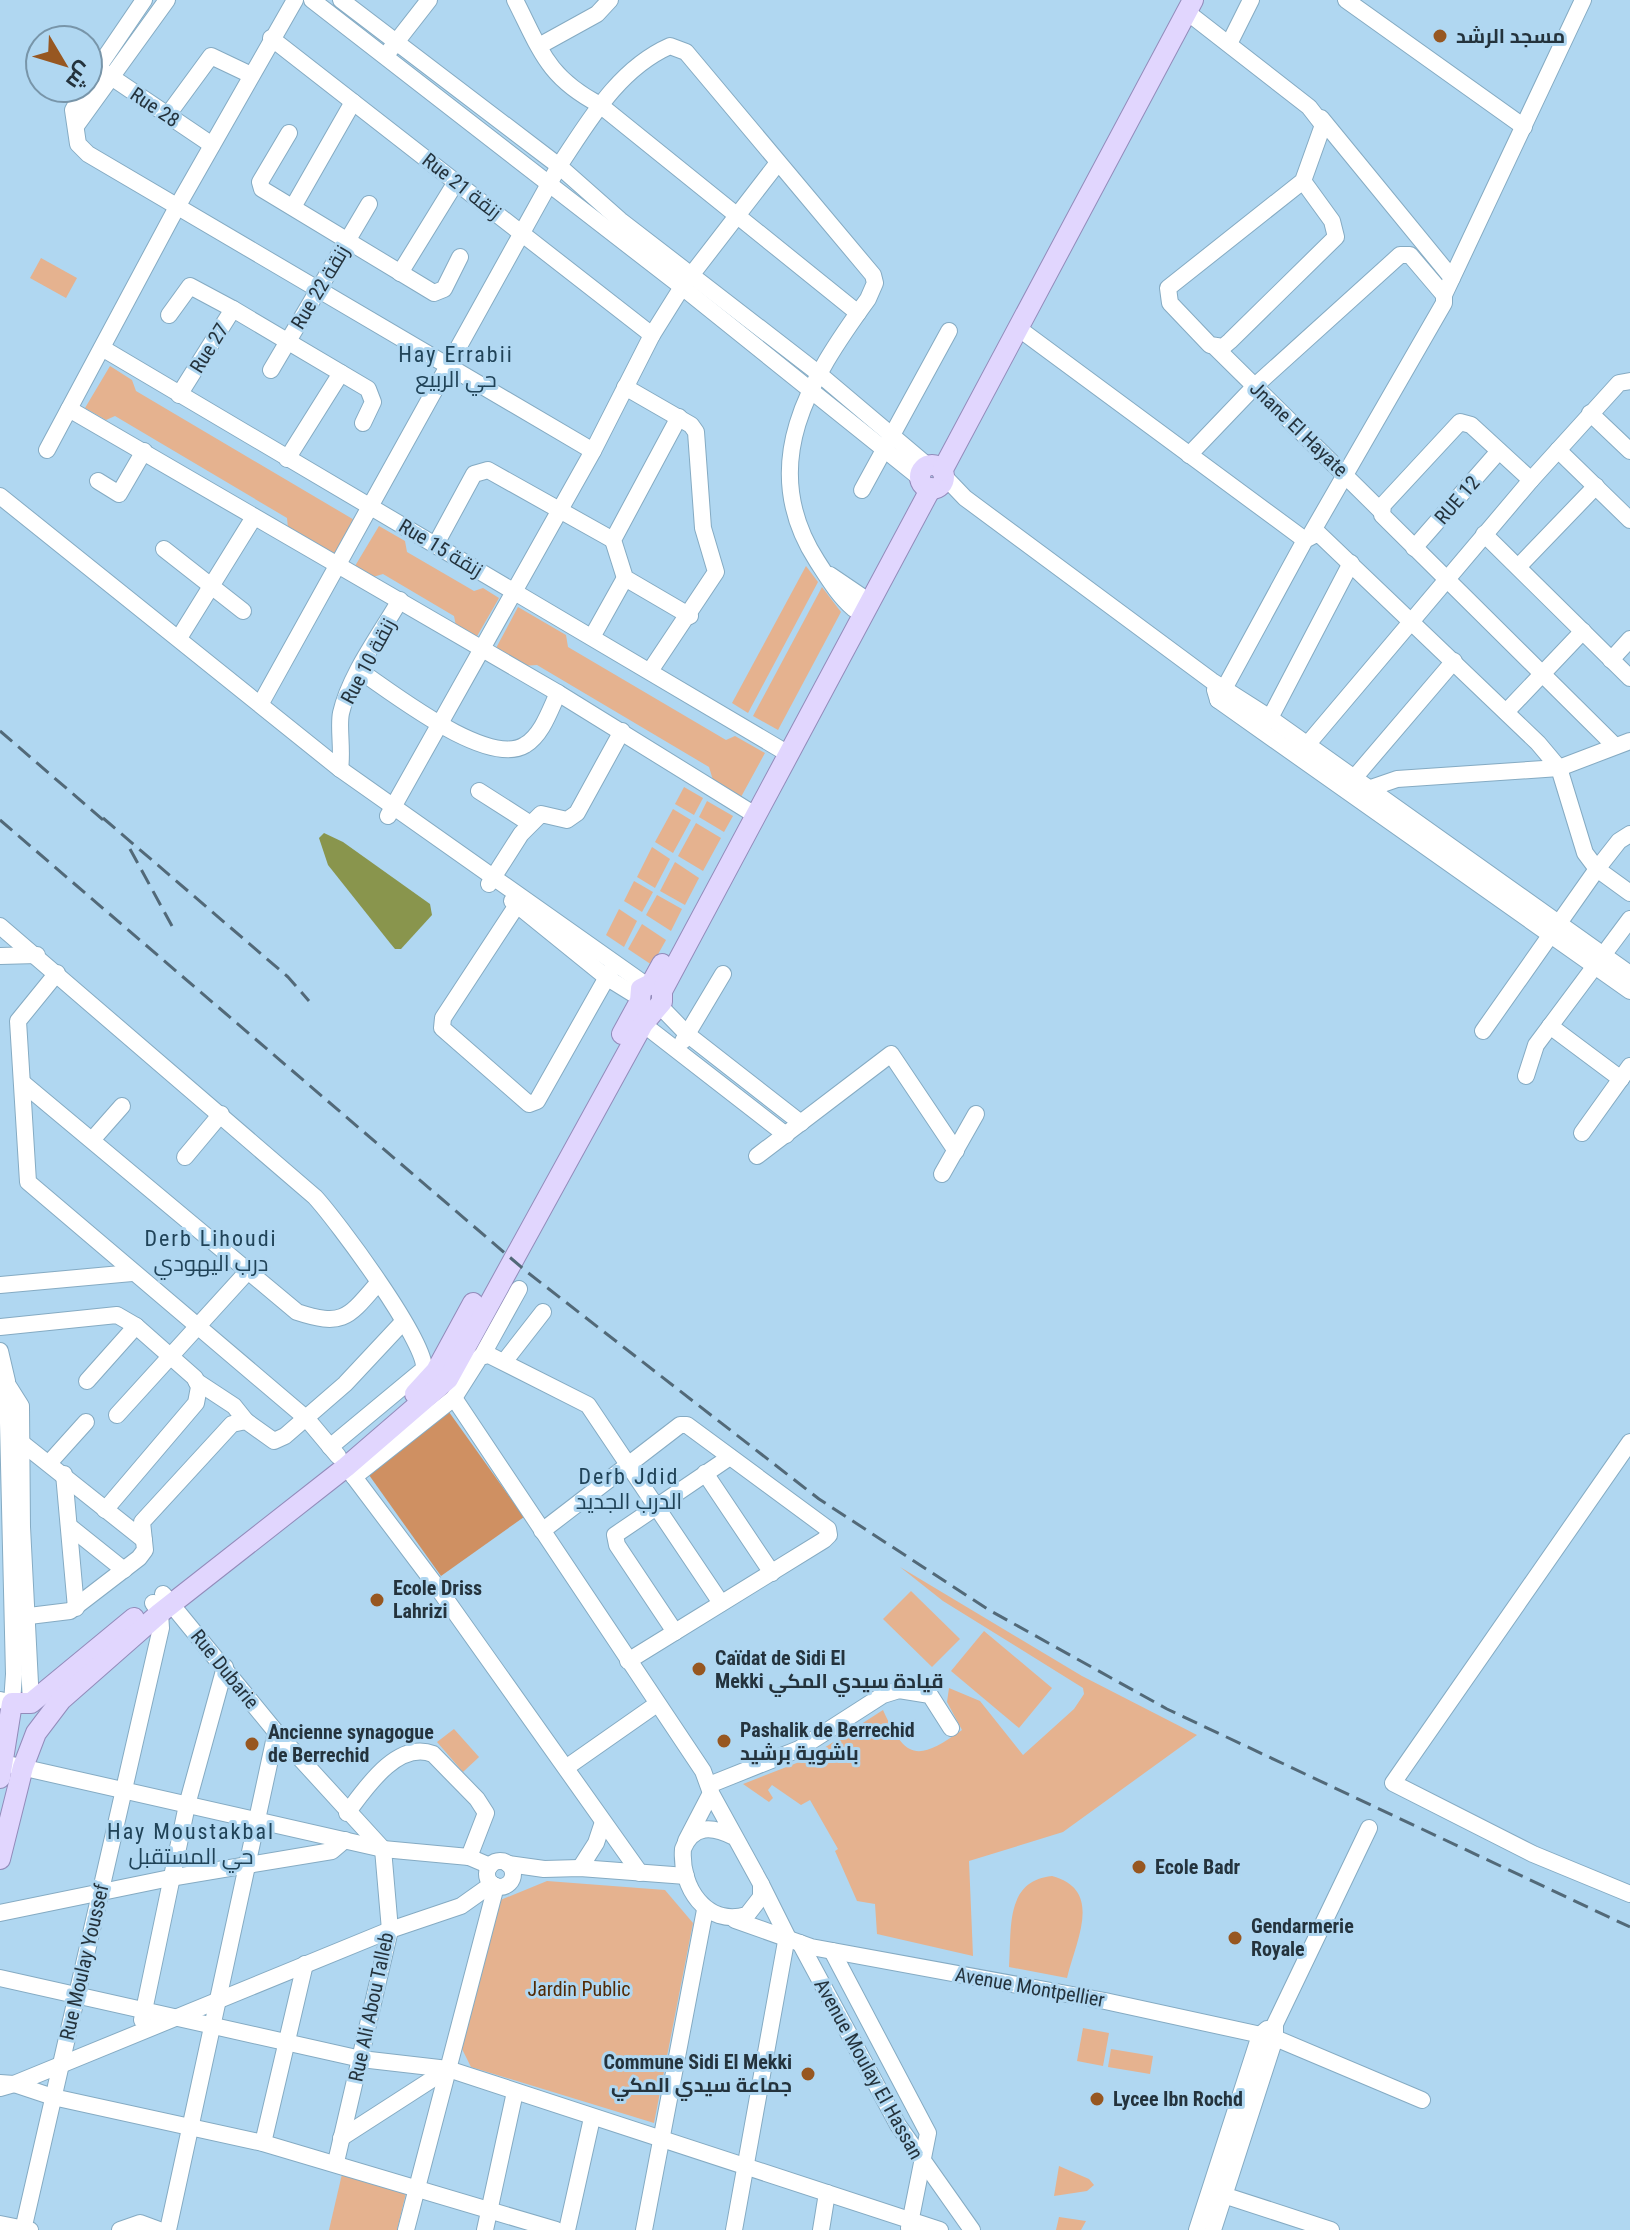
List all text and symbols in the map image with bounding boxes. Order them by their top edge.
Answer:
north arrow [24,24,104,104]
place label: مسجد الرشد [1456,24,1565,48]
marker: مسجد الرشد [1431,27,1449,45]
text: ش [60,57,98,95]
street label: Rue 28 [126,82,184,132]
street label: Rue 21 زنقة [418,148,506,224]
street label: Rue 22 زنقة [286,241,354,333]
street label: Rue 27 [185,319,233,377]
district label: Hay Errabii حي الربيع [398,342,514,396]
street label: Jnane El Hayate [1245,376,1353,482]
street label: RUE 12 [1430,471,1485,529]
street label: Rue 15 زنقة [395,514,487,582]
street label: Rue 10 زنقة [335,614,401,708]
district label: Derb Lihoudi درب اليهودي [144,1226,278,1280]
district label: Derb Jdid الدرب الجديد [576,1464,682,1514]
place label: Ecole Driss Lahrizi [393,1576,482,1623]
marker: Ecole Driss Lahrizi [368,1591,386,1609]
street label: Rue Dubarie [186,1625,264,1713]
place label: Caïdat de Sidi El Mekki قيادة سيدي المكي [715,1646,944,1697]
marker: Caïdat de Sidi El Mekki قيادة سيدي المكي [690,1660,708,1678]
place label: Pashalik de Berrechid باشوية برشيد [740,1718,915,1765]
place label: Ancienne synagogue de Berrechid [268,1720,434,1767]
marker: Pashalik de Berrechid باشوية برشيد [715,1732,733,1750]
marker: Ancienne synagogue de Berrechid [243,1735,261,1753]
district label: Hay Moustakbal حي المستقبل [107,1819,275,1873]
place label: Ecole Badr [1155,1855,1241,1879]
marker: Ecole Badr [1130,1858,1148,1876]
street label: Rue Moulay Youssef [54,1881,114,2042]
place label: Gendarmerie Royale [1251,1914,1354,1961]
marker: Gendarmerie Royale [1226,1929,1244,1947]
street label: Rue Ali Abou Talleb [343,1930,399,2084]
street label: Avenue Montpellier [953,1962,1107,2012]
street label: Avenue Moulay El Hassan [809,1975,929,2163]
park label: Jardin Public [528,1977,630,2001]
place label: Commune Sidi El Mekki جماعة سيدي المكي [603,2050,792,2101]
marker: Commune Sidi El Mekki جماعة سيدي المكي [799,2065,817,2083]
place label: Lycee Ibn Rochd [1113,2087,1243,2111]
marker: Lycee Ibn Rochd [1088,2090,1106,2108]

